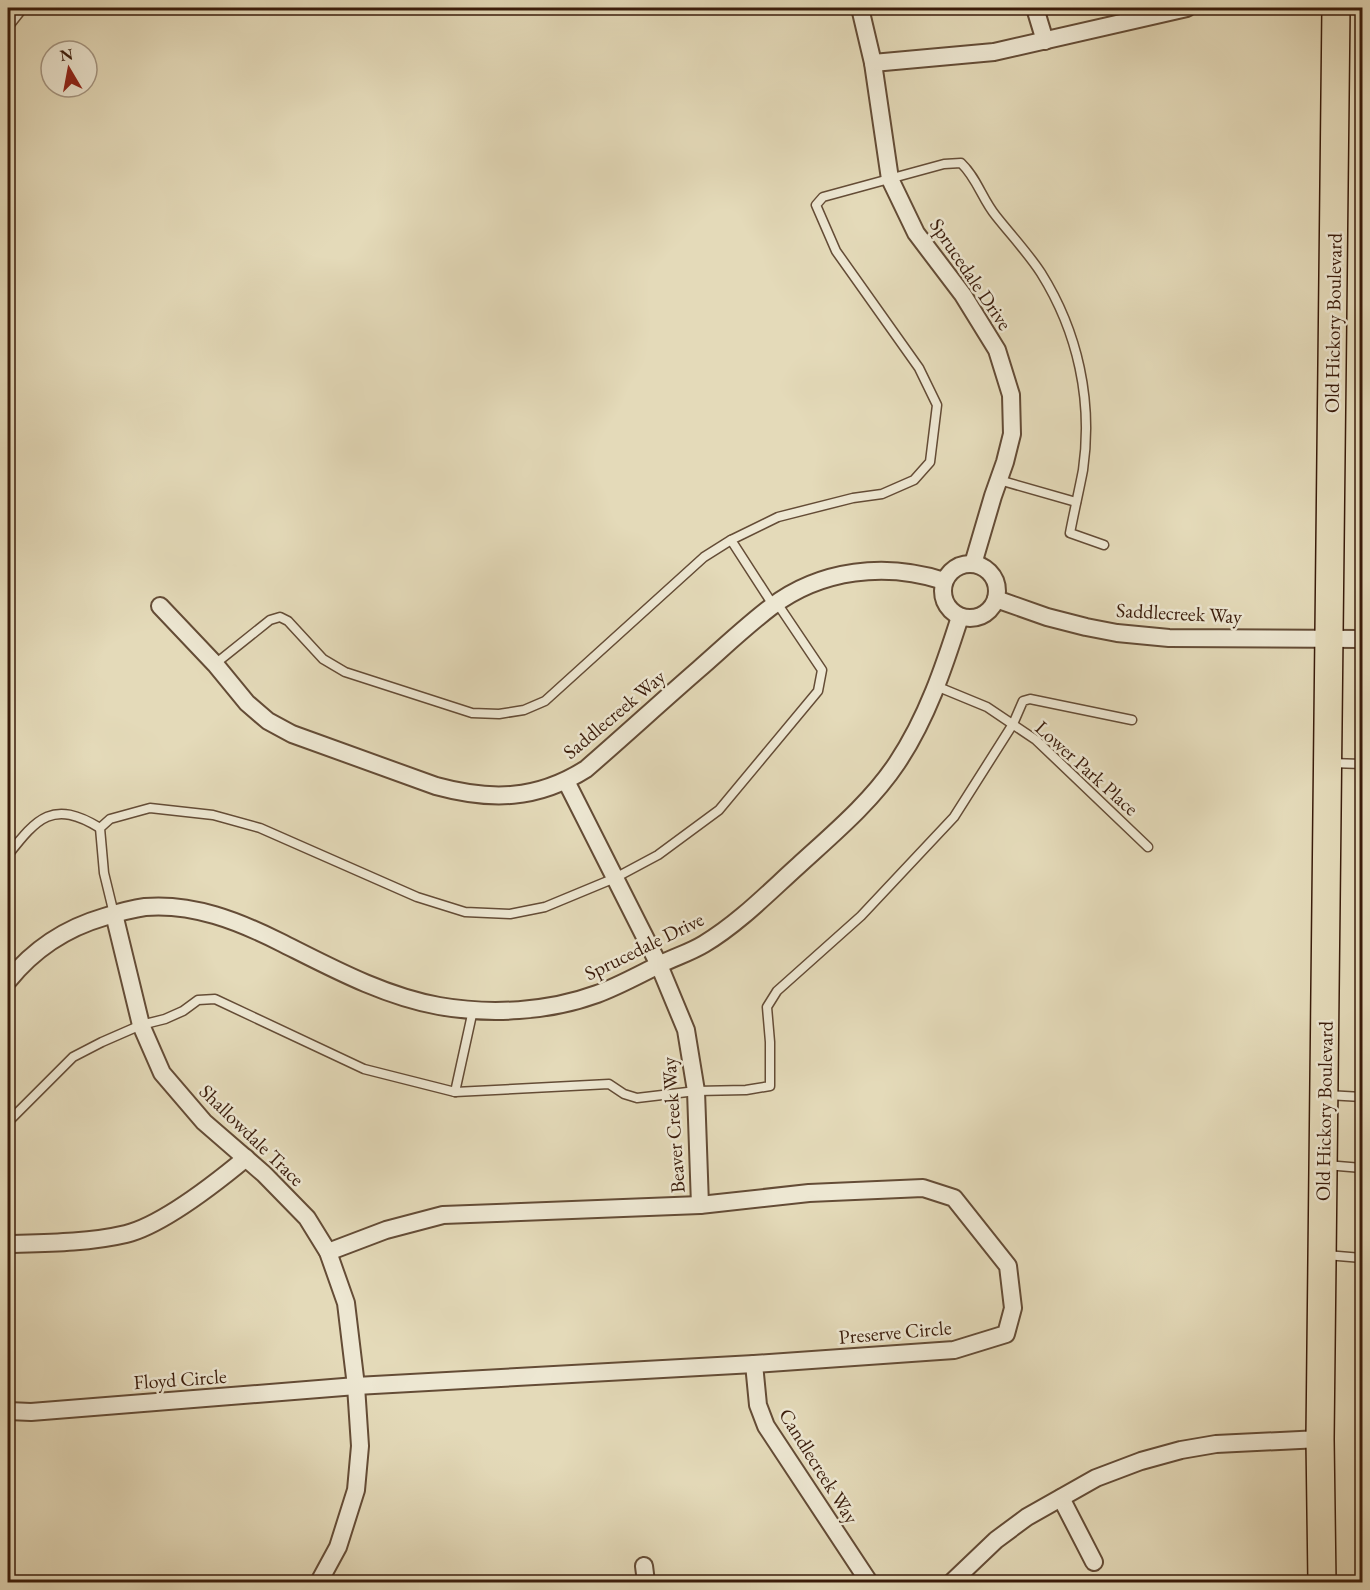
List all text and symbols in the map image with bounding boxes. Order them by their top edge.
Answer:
north arrow [39,39,99,99]
text: N [58,43,75,66]
street label: Sprucedale Drive [924,213,1018,335]
street label: Old Hickory Boulevard [1318,232,1348,413]
street label: Saddlecreek Way [1115,597,1243,629]
street label: Saddlecreek Way [557,663,671,764]
street label: Lower Park Place [1030,715,1144,821]
street label: Sprucedale Drive [580,906,708,986]
street label: Old Hickory Boulevard [1309,1020,1339,1201]
street label: Beaver Creek Way [655,1056,691,1194]
street label: Shallowdale Trace [194,1078,310,1192]
street label: Preserve Circle [838,1314,953,1350]
street label: Floyd Circle [133,1363,228,1395]
street label: Candlecreek Way [773,1403,865,1529]

